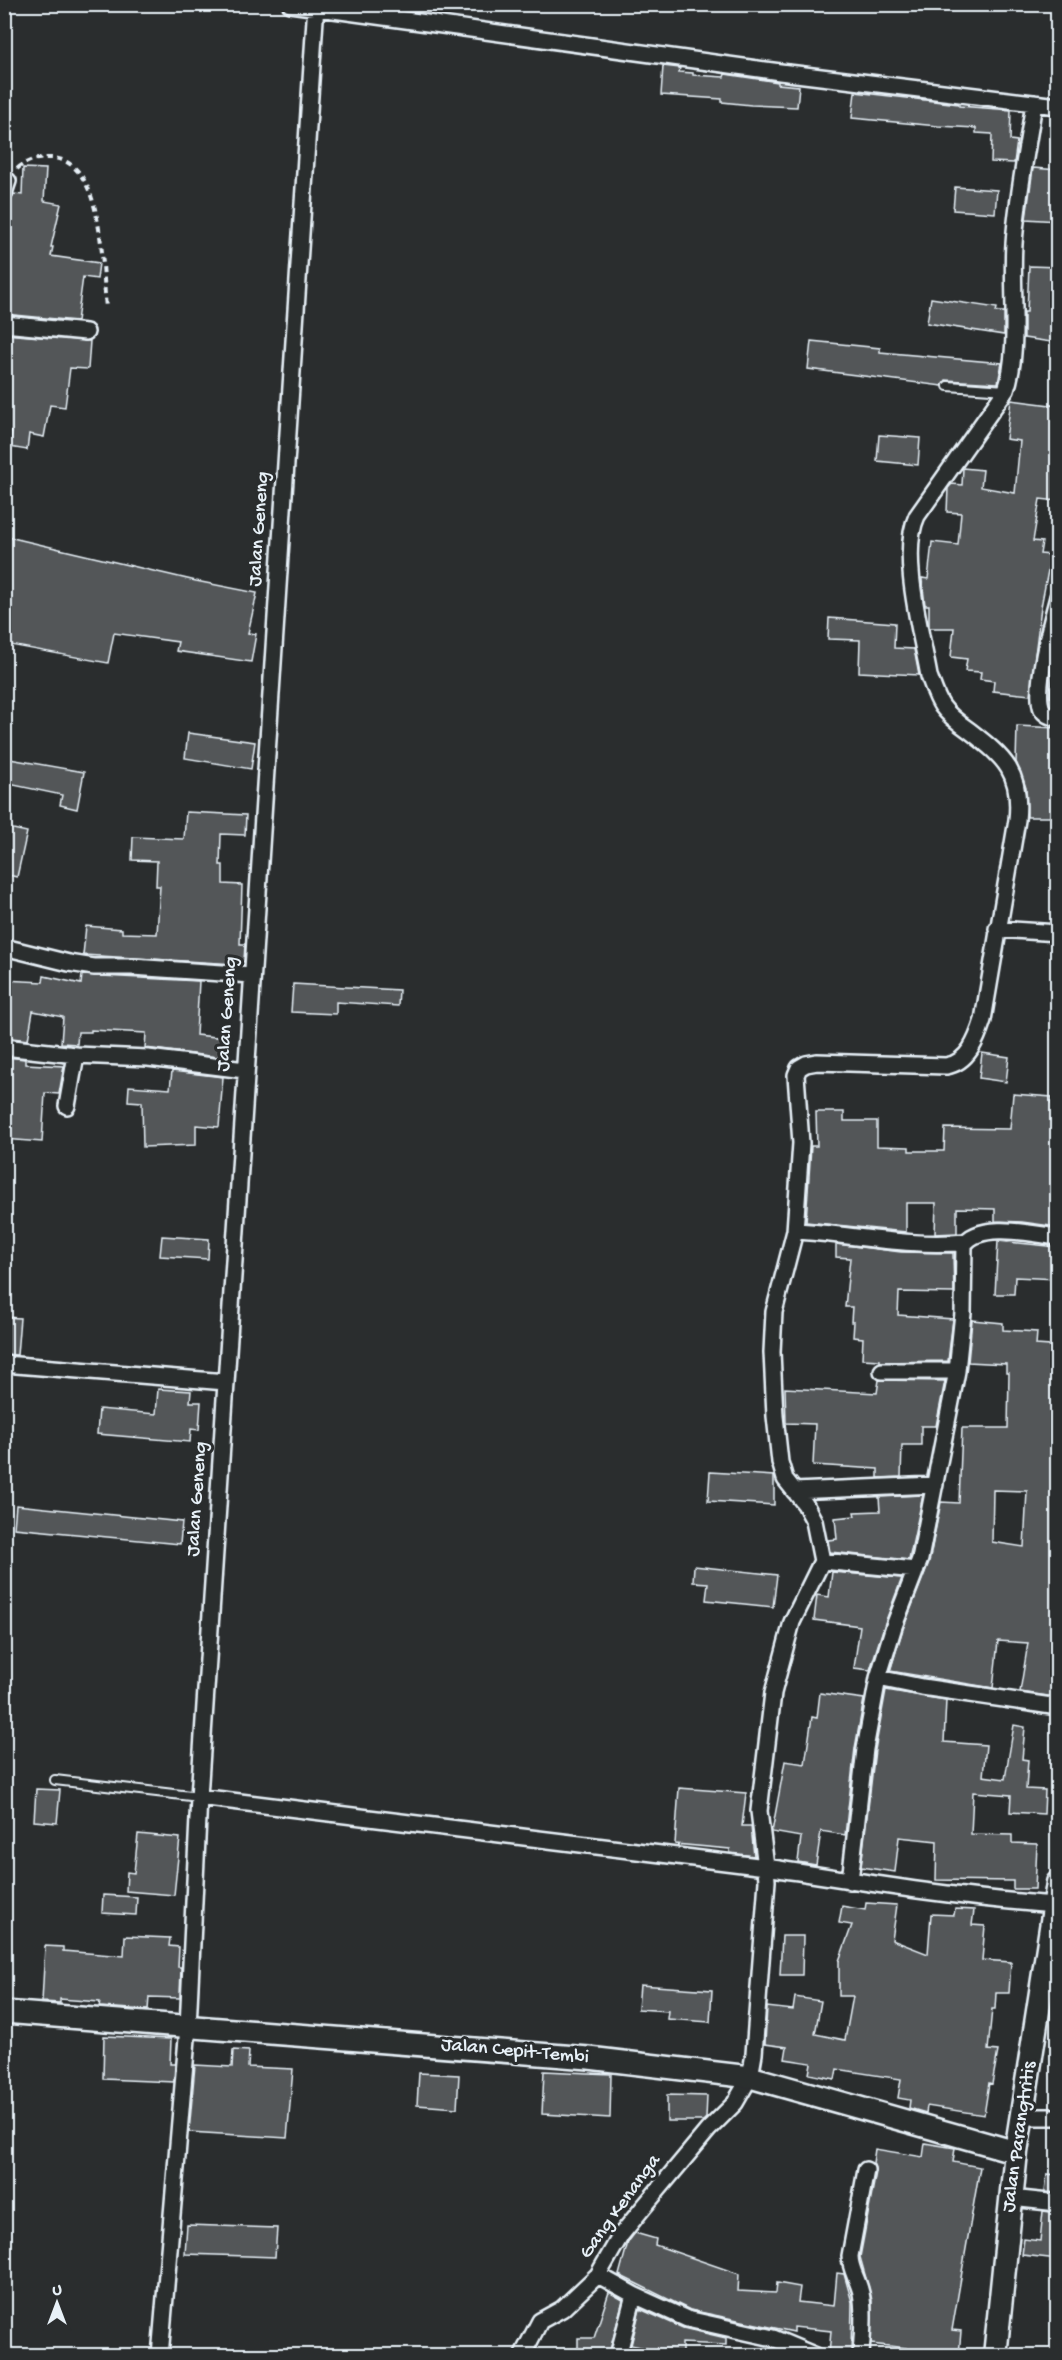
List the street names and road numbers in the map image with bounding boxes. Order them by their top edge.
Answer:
street label: Jalan Geneng [245,471,275,587]
street label: Jalan Geneng [213,956,243,1072]
street label: Jalan Geneng [183,1441,213,1557]
street label: Jalan Cepit-Tembi [440,2034,590,2070]
street label: Jalan Parangtritis [998,2059,1042,2214]
street label: Gang Kenanga [575,2150,667,2264]

